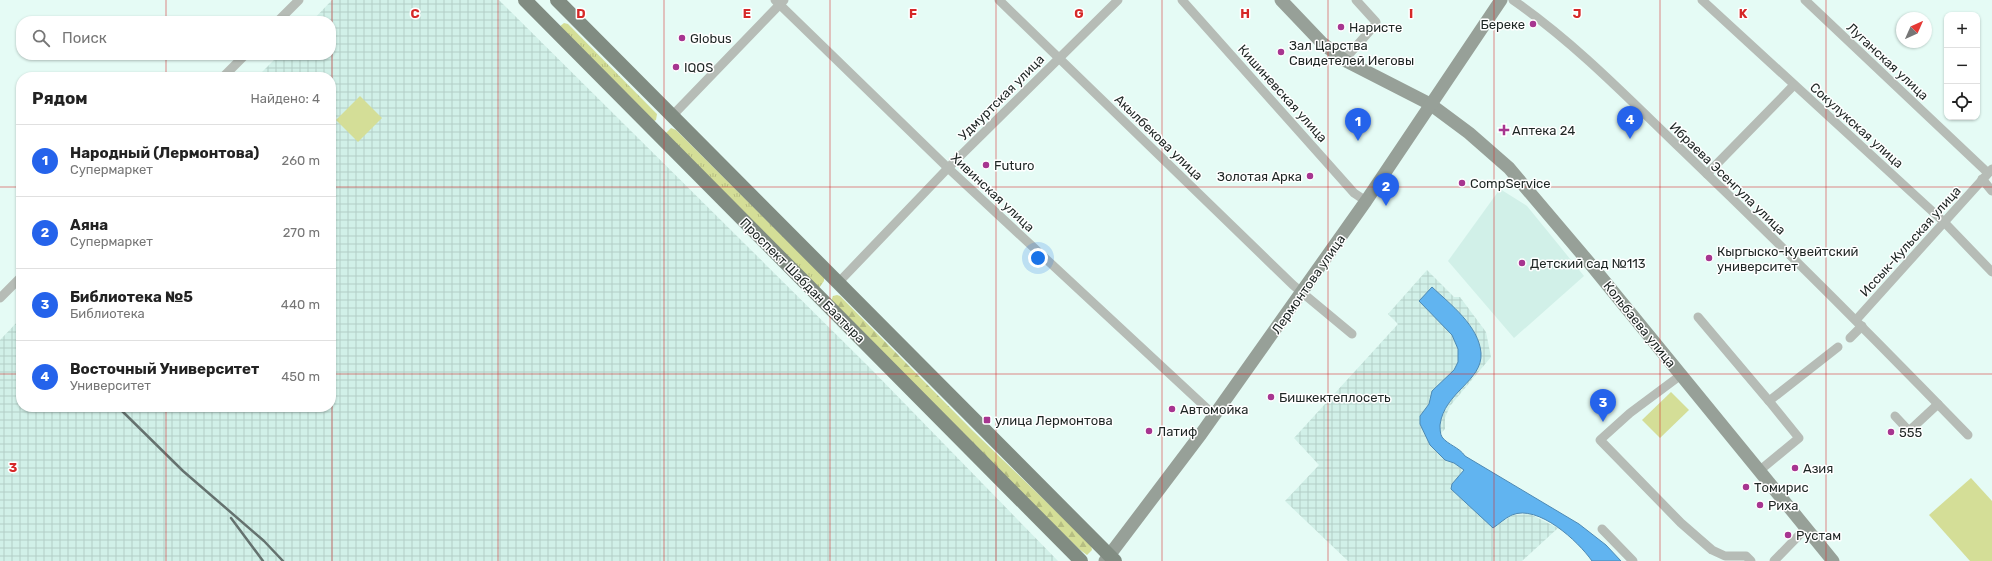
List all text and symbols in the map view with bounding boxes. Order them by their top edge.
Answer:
text: C [410,6,420,21]
text: D [576,6,586,21]
text: E [743,6,751,21]
text: F [909,6,917,21]
text: G [1074,6,1084,21]
text: H [1240,6,1250,21]
text: I [1409,6,1413,21]
text: J [1573,6,1581,21]
text: K [1739,6,1748,21]
north arrow [1896,12,1932,48]
map controls [1944,12,1980,120]
button: + [1944,12,1980,48]
search box [16,16,336,60]
place label: Береке [1480,17,1525,32]
marker: Береке [1528,19,1538,29]
place label: Наристе [1349,20,1402,35]
street label: Луганская улица [1844,20,1932,103]
marker: Наристе [1336,22,1346,32]
icon: search [30,27,52,49]
text: Поиск [62,29,107,47]
place label: Globus [690,31,732,46]
marker: Globus [677,33,687,43]
place label: Зал Царства Свидетелей Иеговы [1289,38,1414,68]
street label: Кишиневская улица [1235,42,1330,145]
marker: Зал Царства Свидетелей Иеговы [1276,47,1286,57]
button: − [1944,48,1980,84]
street label: Удмуртская улица [955,51,1047,143]
place label: IQOS [684,60,713,75]
marker: IQOS [671,62,681,72]
street label: Сокулукская улица [1807,80,1906,171]
button: locate [1944,84,1980,120]
text: Рядом [32,88,88,108]
text: Найдено: 4 [251,91,320,106]
street label: Акылбекова улица [1112,92,1206,183]
pin: 4 [1617,106,1643,139]
pin: 1 [1345,108,1371,141]
street label: Ибраева Эсенгула улица [1667,119,1789,238]
place label: Аптека 24 [1512,123,1575,138]
marker: Аптека 24 [1499,125,1509,135]
text: Народный (Лермонтова) [70,144,259,162]
street label: Хивинская улица [948,150,1037,235]
text: 1 [42,153,48,168]
text: 260 m [282,153,320,168]
place label: Futuro [994,158,1034,173]
marker: Futuro [981,160,991,170]
text: Супермаркет [70,162,153,177]
place label: Золотая Арка [1217,169,1302,184]
marker: Золотая Арка [1305,171,1315,181]
pin: 2 [1373,173,1399,206]
place label: CompService [1470,176,1551,191]
marker: CompService [1457,178,1467,188]
street label: Иссык-Кульская улица [1857,183,1964,300]
street label: Проспект Шабдан Баатыра [737,215,868,346]
text: Аяна [70,216,108,234]
text: 2 [41,225,49,240]
text: 270 m [283,225,320,240]
street label: Лермонтова улица [1269,232,1348,337]
text: Супермаркет [70,234,153,249]
place label: Кыргыско-Кувейтский университет [1717,244,1858,274]
your location [1028,248,1048,268]
marker: Кыргыско-Кувейтский университет [1704,253,1714,263]
place label: Детский сад №113 [1530,256,1646,271]
marker: Детский сад №113 [1517,258,1527,268]
street label: Кольбаева улица [1600,278,1679,370]
text: Библиотека №5 [70,288,193,306]
text: 3 [41,297,49,312]
text: 440 m [281,297,320,312]
text: Библиотека [70,306,145,321]
text: Восточный Университет [70,360,259,378]
text: 4 [41,369,49,384]
text: 450 m [281,369,320,384]
text: Университет [70,378,151,393]
pin: 3 [1590,389,1616,422]
place label: Бишкектеплосеть [1279,390,1391,405]
marker: Бишкектеплосеть [1266,392,1276,402]
place label: Автомойка [1180,402,1249,417]
marker: Автомойка [1167,404,1177,414]
place label: улица Лермонтова [995,413,1113,428]
marker: улица Лермонтова [982,415,992,425]
place label: Латиф [1157,424,1197,439]
place label: 555 [1899,425,1922,440]
marker: Латиф [1144,426,1154,436]
marker: 555 [1886,427,1896,437]
text: 3 [9,460,18,475]
place label: Азия [1803,461,1833,476]
marker: Азия [1790,463,1800,473]
place label: Томирис [1754,480,1809,495]
marker: Томирис [1741,482,1751,492]
place label: Риха [1768,498,1798,513]
marker: Риха [1755,500,1765,510]
place label: Рустам [1796,528,1841,543]
marker: Рустам [1783,530,1793,540]

